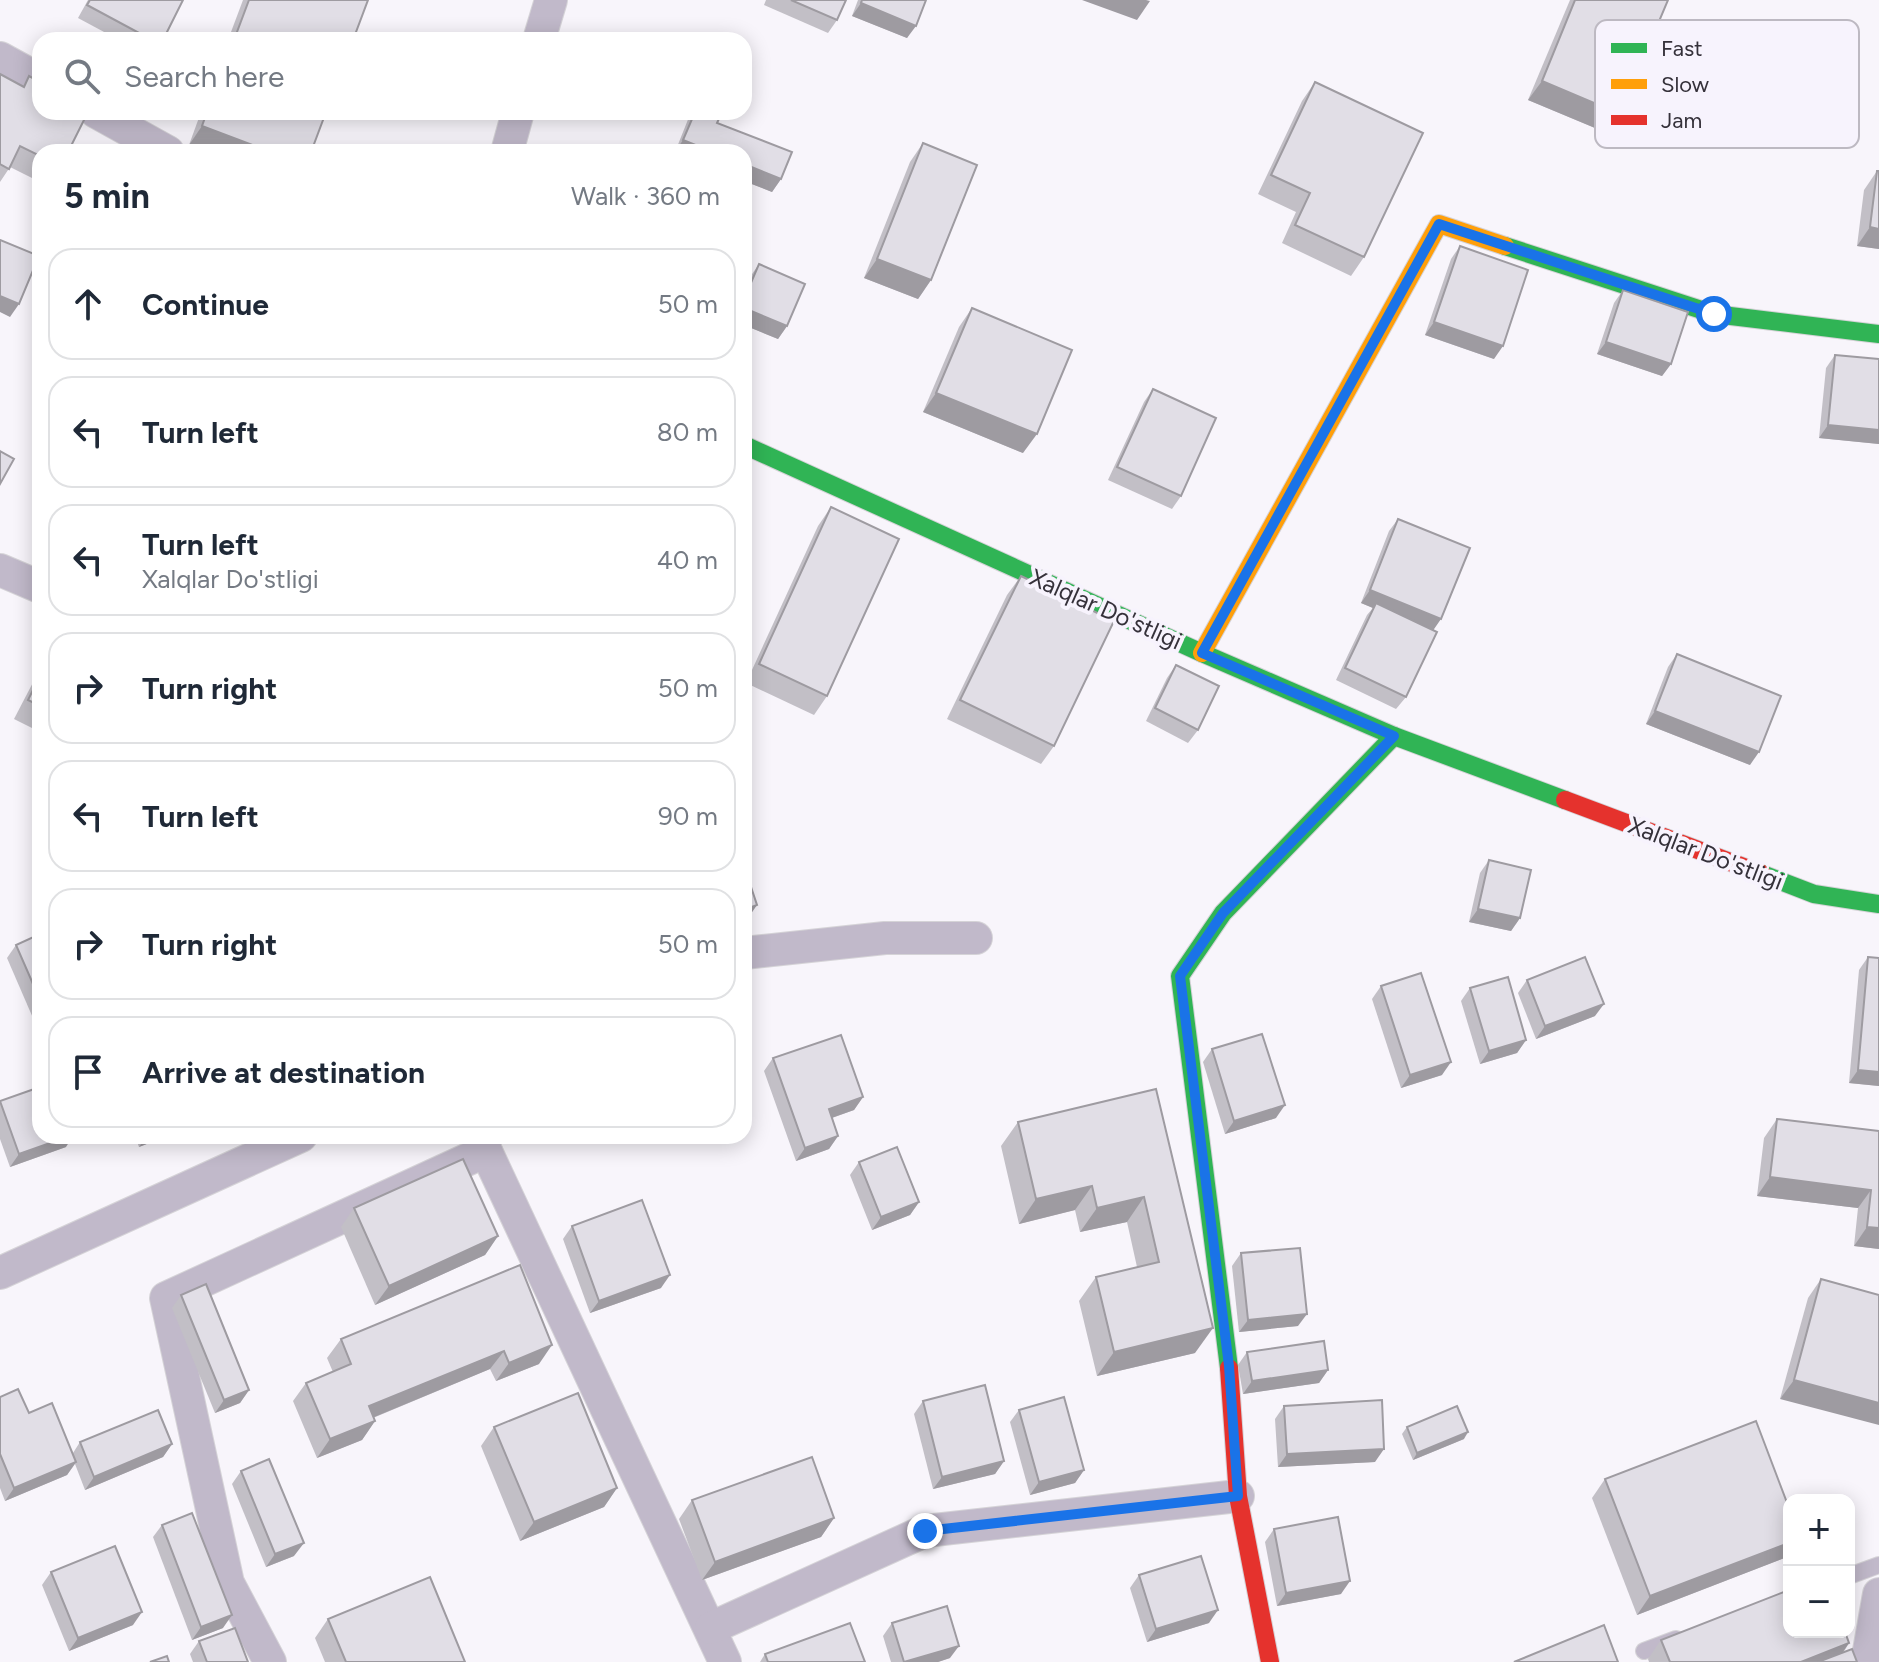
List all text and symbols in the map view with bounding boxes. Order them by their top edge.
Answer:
legend [1595,20,1859,148]
search box [32,32,752,120]
text: Fast [1661,35,1703,62]
icon: search [60,54,104,98]
text: Search here [124,58,284,95]
text: Slow [1661,71,1710,98]
text: Jam [1661,107,1702,134]
text: 5 min [64,176,150,217]
text: Walk · 360 m [571,180,720,212]
icon: ahead [66,282,110,326]
text: Continue [142,286,269,323]
text: 50 m [658,288,718,320]
route start [1696,296,1732,332]
icon: left [66,410,110,454]
text: Turn left [142,414,259,451]
text: 80 m [657,416,718,448]
text: Turn left [142,526,259,563]
icon: left [66,538,110,582]
text: 40 m [657,544,718,576]
text: Xalqlar Do'stligi [142,563,319,595]
street label: Xalqlar Do'stligi [1026,563,1186,655]
icon: right [66,666,110,710]
text: Turn right [142,670,277,707]
text: 50 m [658,672,718,704]
icon: left [66,794,110,838]
text: Turn left [142,798,259,835]
text: 90 m [658,800,718,832]
street label: Xalqlar Do'stligi [1625,810,1787,896]
icon: right [66,922,110,966]
text: Turn right [142,926,277,963]
text: 50 m [658,928,718,960]
icon: arrive [66,1050,110,1094]
text: Arrive at destination [142,1054,425,1091]
map controls [1783,1494,1855,1638]
button: + [1783,1494,1855,1566]
route end [907,1513,943,1549]
button: − [1783,1566,1855,1638]

